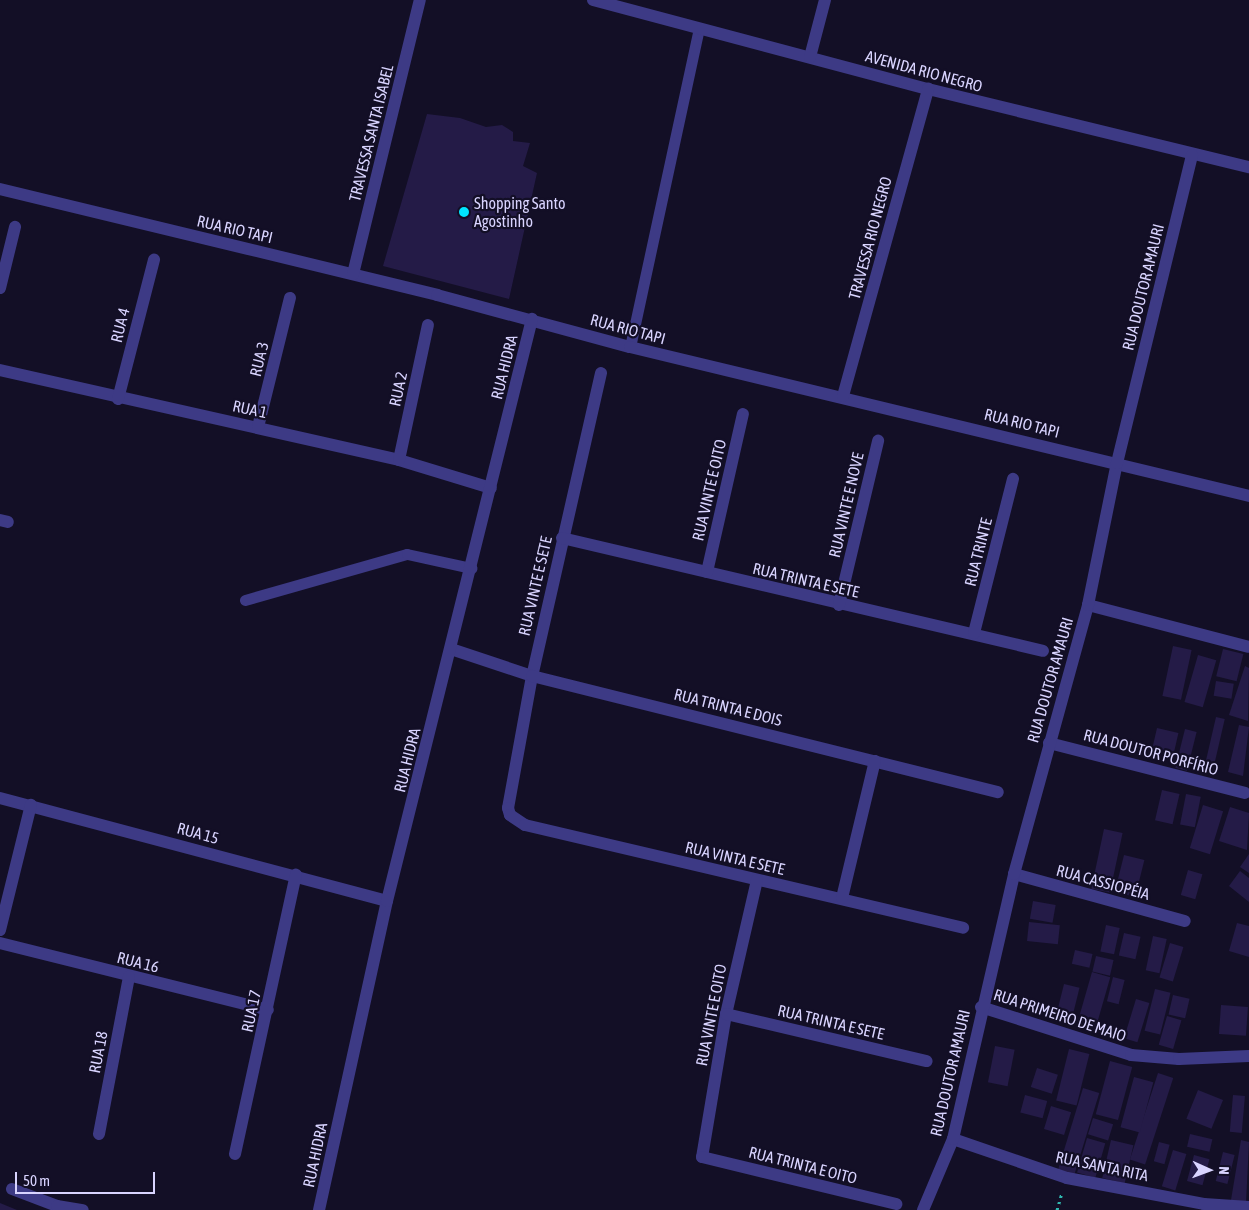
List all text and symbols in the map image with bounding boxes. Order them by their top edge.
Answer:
street label: AVENIDA RIO NEGRO [863,46,985,96]
street label: TRAVESSA SANTA ISABEL [345,63,397,203]
street label: TRAVESSA RIO NEGRO [844,175,896,301]
place label: Shopping Santo Agostinho [474,193,566,231]
marker: Shopping Santo Agostinho [458,206,470,218]
street label: RUA RIO TAPI [195,211,275,247]
street label: RUA DOUTOR AMAURI [1118,222,1168,352]
street label: RUA 4 [106,306,134,344]
street label: RUA RIO TAPI [588,310,668,348]
street label: RUA HIDRA [487,333,521,401]
street label: RUA 3 [245,340,273,378]
street label: RUA 2 [385,370,411,408]
street label: RUA 1 [231,396,269,422]
street label: RUA RIO TAPI [982,404,1062,442]
street label: RUA VINTE E OITO [688,437,730,543]
street label: RUA VINTE E NOVE [825,451,867,559]
street label: RUA TRINTE [960,516,996,588]
street label: RUA VINTE E SETE [514,535,556,637]
street label: RUA TRINTA E SETE [751,558,861,602]
street label: RUA DOUTOR AMAURI [1023,615,1077,745]
street label: RUA TRINTA E DOIS [672,684,784,730]
street label: RUA DOUTOR PORFÍRIO [1082,725,1220,779]
street label: RUA HIDRA [390,726,424,794]
street label: RUA 15 [175,818,221,848]
street label: RUA VINTA E SETE [683,837,787,879]
street label: RUA CASSIOPÉIA [1054,860,1152,904]
street label: RUA 16 [115,948,161,976]
street label: RUA VINTE E OITO [692,962,730,1068]
street label: RUA PRIMEIRO DE MAIO [991,984,1129,1046]
street label: RUA 17 [237,988,265,1034]
street label: RUA TRINTA E SETE [776,1000,886,1044]
street label: RUA DOUTOR AMAURI [926,1008,974,1138]
street label: RUA 18 [85,1029,111,1075]
street label: RUA HIDRA [299,1121,331,1189]
street label: RUA TRINTA E OITO [747,1142,859,1188]
north arrow [1184,1145,1234,1195]
street label: RUA SANTA RITA [1054,1147,1150,1185]
scale bar [18,1162,158,1194]
text: N [1216,1166,1232,1175]
text: 50 m [23,1172,50,1189]

